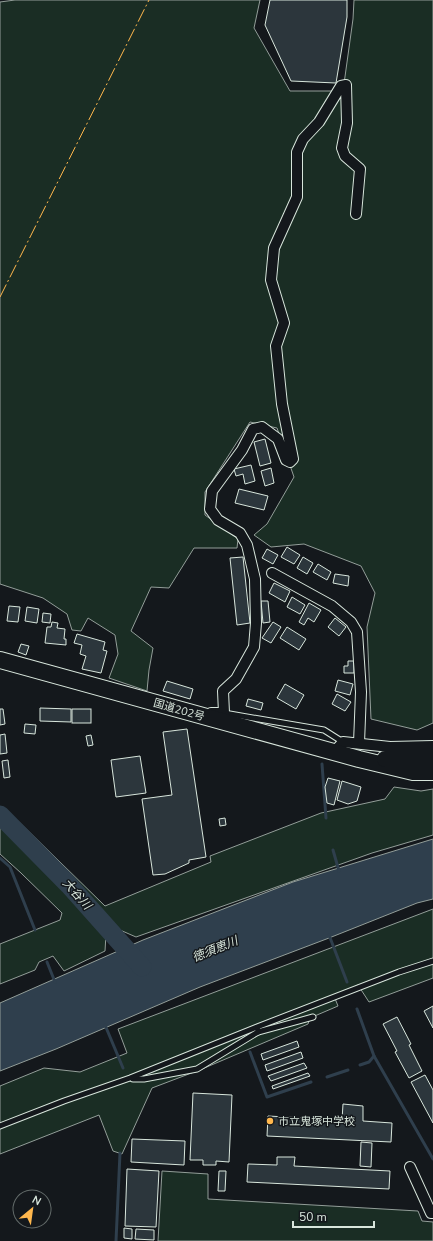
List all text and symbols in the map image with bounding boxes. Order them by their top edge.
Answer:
street label: 国道202号 [152,696,206,724]
water label: 大谷川 [59,875,96,914]
water label: 徳須恵川 [190,932,242,965]
place label: 市立鬼塚中学校 [278,1114,355,1129]
marker: 市立鬼塚中学校 [265,1116,275,1126]
north arrow [12,1189,52,1229]
text: N [29,1192,44,1209]
scale bar [293,1203,374,1229]
text: 50 m [299,1209,327,1225]

